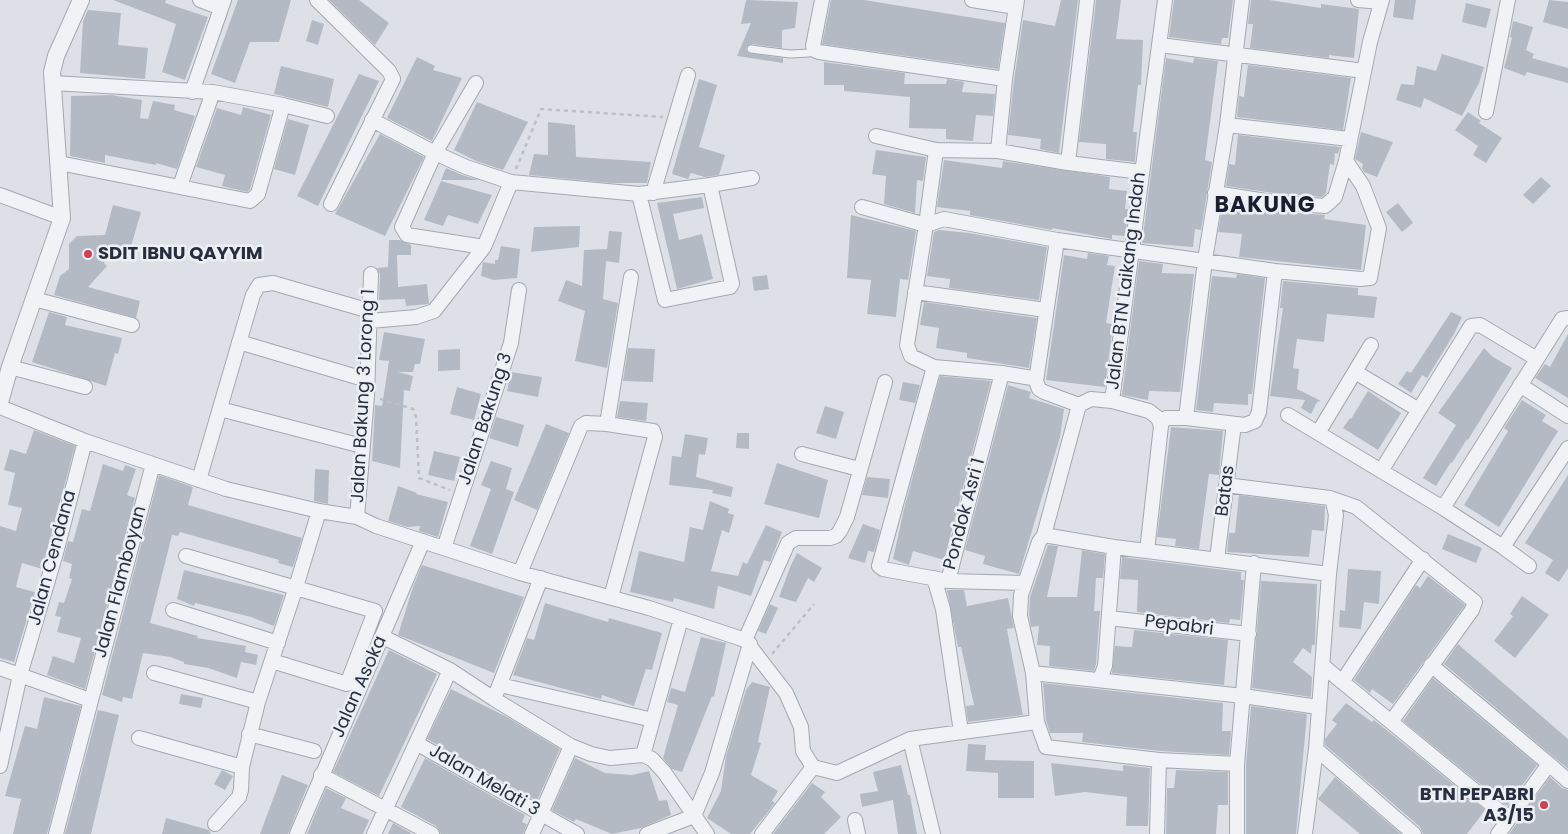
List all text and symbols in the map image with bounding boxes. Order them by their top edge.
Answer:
street label: Jalan BTN Laikang Indah [1103,171,1151,391]
district label: BAKUNG [1214,193,1316,219]
place label: SDIT IBNU QAYYIM [98,243,263,265]
marker: SDIT IBNU QAYYIM [82,248,94,260]
street label: Jalan Bakung 3 Lorong 1 [348,288,380,504]
street label: Jalan Bakung 3 [454,350,518,488]
street label: Pondok Asri 1 [940,456,990,572]
street label: Batas [1212,464,1240,518]
street label: Jalan Cendana [25,488,81,628]
street label: Jalan Flamboyan [90,504,152,660]
street label: Pepabri [1143,611,1215,641]
street label: Jalan Asoka [328,633,392,741]
street label: Jalan Melati 3 [425,741,543,821]
place label: BTN PEPABRI A3/15 [1420,784,1534,826]
marker: BTN PEPABRI A3/15 [1538,799,1550,811]

